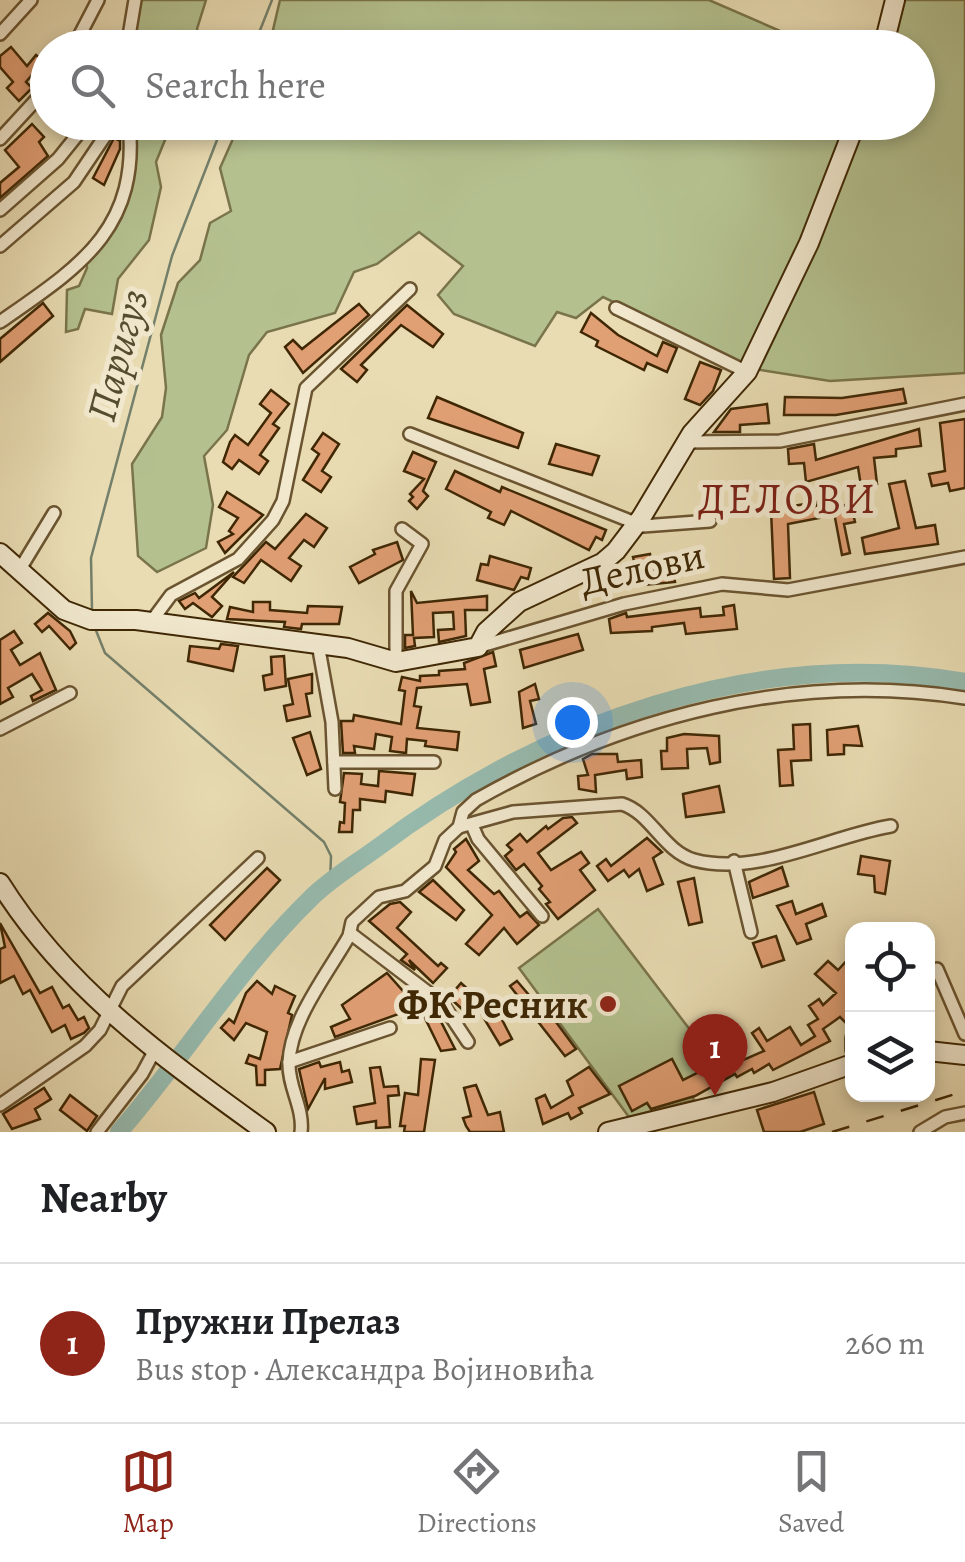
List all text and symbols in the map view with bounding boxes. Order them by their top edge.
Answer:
search box [30,30,935,140]
icon: search [65,58,120,113]
text: Search here [145,59,326,111]
water label: Паригуз [72,283,162,427]
district label: ДЕЛОВИ [698,470,878,527]
street label: Делови [574,527,710,609]
your location [547,697,598,748]
map controls [845,922,935,1102]
button: locate [845,922,935,1012]
place label: ФК Ресник [398,977,588,1032]
marker: ФК Ресник [597,993,619,1015]
button: layers [845,1012,935,1102]
pin: 1 [682,1014,748,1096]
text: Nearby [40,1169,167,1226]
text: Пружни Прелаз [135,1295,400,1347]
text: 1 [67,1321,78,1365]
text: 260 m [845,1321,925,1365]
text: Bus stop · Александра Војиновића [135,1347,594,1391]
tab: Map [121,1444,176,1542]
tab: Directions [417,1444,537,1542]
tab: Saved [778,1444,844,1542]

